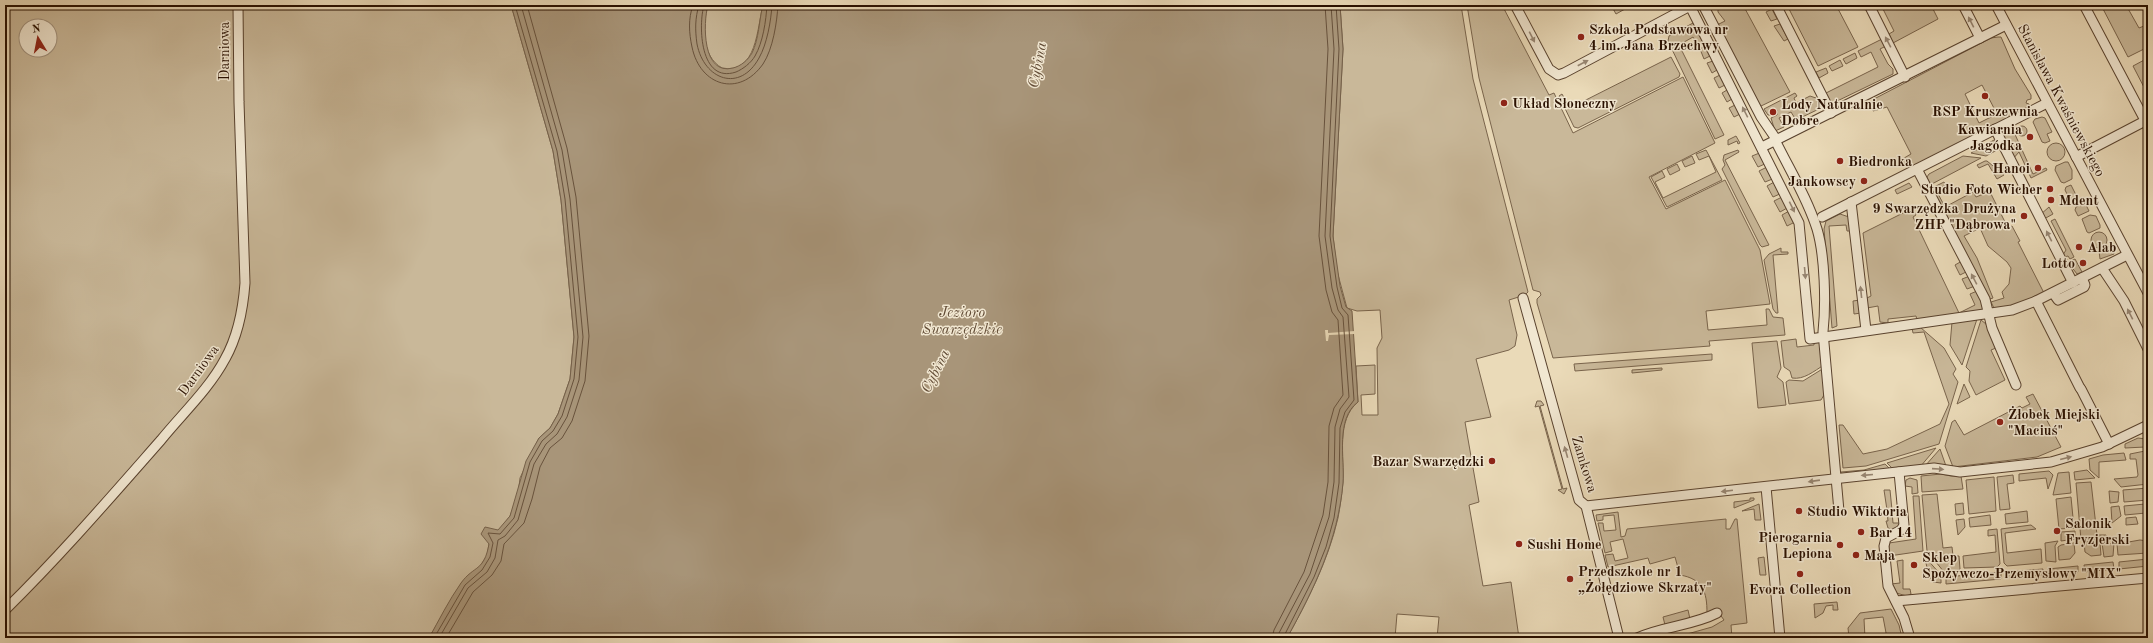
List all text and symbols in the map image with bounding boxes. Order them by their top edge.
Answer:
one-way arrow [1968,16,1974,27]
north arrow [18,18,58,58]
street label: Darniowa [218,21,232,80]
street label: Stanisława Kwaśniewskiego [2015,22,2107,179]
text: N [31,23,42,36]
place label: Szkoła Podstawowa nr 4 im. Jana Brzechwy [1589,23,1728,53]
one-way arrow [1529,31,1535,43]
marker: Szkoła Podstawowa nr 4 im. Jana Brzechwy [1576,32,1586,42]
one-way arrow [1884,36,1891,48]
water label: Cybina [1027,41,1050,90]
one-way arrow [1577,60,1589,67]
marker: RSP Kruszewnia [1980,91,1990,101]
place label: Układ Słoneczny [1512,97,1616,111]
marker: Układ Słoneczny [1499,98,1509,108]
place label: Lody Naturalnie Dobre [1781,98,1883,128]
place label: RSP Kruszewnia [1932,105,2038,119]
one-way arrow [1741,107,1748,118]
marker: Lody Naturalnie Dobre [1768,107,1778,117]
place label: Kawiarnia Jagódka [1957,123,2022,153]
marker: Kawiarnia Jagódka [2025,132,2035,142]
place label: Biedronka [1848,155,1912,169]
marker: Biedronka [1835,156,1845,166]
place label: Hanoi [1992,162,2030,176]
marker: Hanoi [2033,163,2043,173]
place label: Jankowscy [1788,175,1856,189]
marker: Jankowscy [1859,176,1869,186]
place label: Studio Foto Wicher [1921,183,2042,197]
marker: Studio Foto Wicher [2045,184,2055,194]
place label: Mdent [2059,194,2098,208]
marker: Mdent [2046,195,2056,205]
one-way arrow [1789,201,1795,213]
place label: 9 Swarzędzka Drużyna ZHP "Dąbrowa" [1872,202,2016,232]
marker: 9 Swarzędzka Drużyna ZHP "Dąbrowa" [2019,211,2029,221]
one-way arrow [2045,230,2052,241]
place label: Alab [2087,241,2116,255]
marker: Alab [2074,242,2084,252]
place label: Lotto [2041,257,2075,271]
marker: Lotto [2078,258,2088,268]
one-way arrow [1801,267,1808,279]
one-way arrow [1971,273,1978,284]
one-way arrow [1858,286,1865,298]
water label: Jezioro Swarzędzkie [922,306,1002,338]
one-way arrow [2127,308,2133,320]
street label: Darniowa [176,343,222,399]
water label: Cybina [919,348,954,396]
place label: Żłobek Miejski "Maciuś" [2008,406,2100,438]
marker: Żłobek Miejski "Maciuś" [1995,417,2005,427]
street label: Zamkowa [1569,434,1599,494]
one-way arrow [1563,446,1569,458]
place label: Bazar Swarzędzki [1372,455,1484,469]
one-way arrow [2061,455,2073,461]
marker: Bazar Swarzędzki [1487,456,1497,466]
one-way arrow [1932,465,1944,472]
one-way arrow [1861,471,1873,478]
one-way arrow [1808,478,1820,484]
one-way arrow [1721,488,1733,494]
place label: Studio Wiktoria [1807,505,1907,519]
marker: Studio Wiktoria [1794,506,1804,516]
place label: Salonik Fryzjerski [2065,517,2129,547]
place label: Bar 14 [1869,526,1912,540]
marker: Salonik Fryzjerski [2052,526,2062,536]
marker: Bar 14 [1856,527,1866,537]
place label: Pierogarnia Lepiona [1758,531,1832,561]
place label: Sushi Home [1527,538,1602,552]
marker: Sushi Home [1514,539,1524,549]
marker: Pierogarnia Lepiona [1835,540,1845,550]
place label: Maja [1864,549,1895,563]
marker: Maja [1851,550,1861,560]
place label: Sklep Spożywczo-Przemysłowy "MIX" [1922,551,2121,581]
marker: Sklep Spożywczo-Przemysłowy "MIX" [1909,560,1919,570]
place label: Przedszkole nr 1 „Żołędziowe Skrzaty" [1578,565,1712,595]
marker: Evora Collection [1795,569,1805,579]
marker: Przedszkole nr 1 „Żołędziowe Skrzaty" [1565,574,1575,584]
place label: Evora Collection [1749,583,1852,597]

